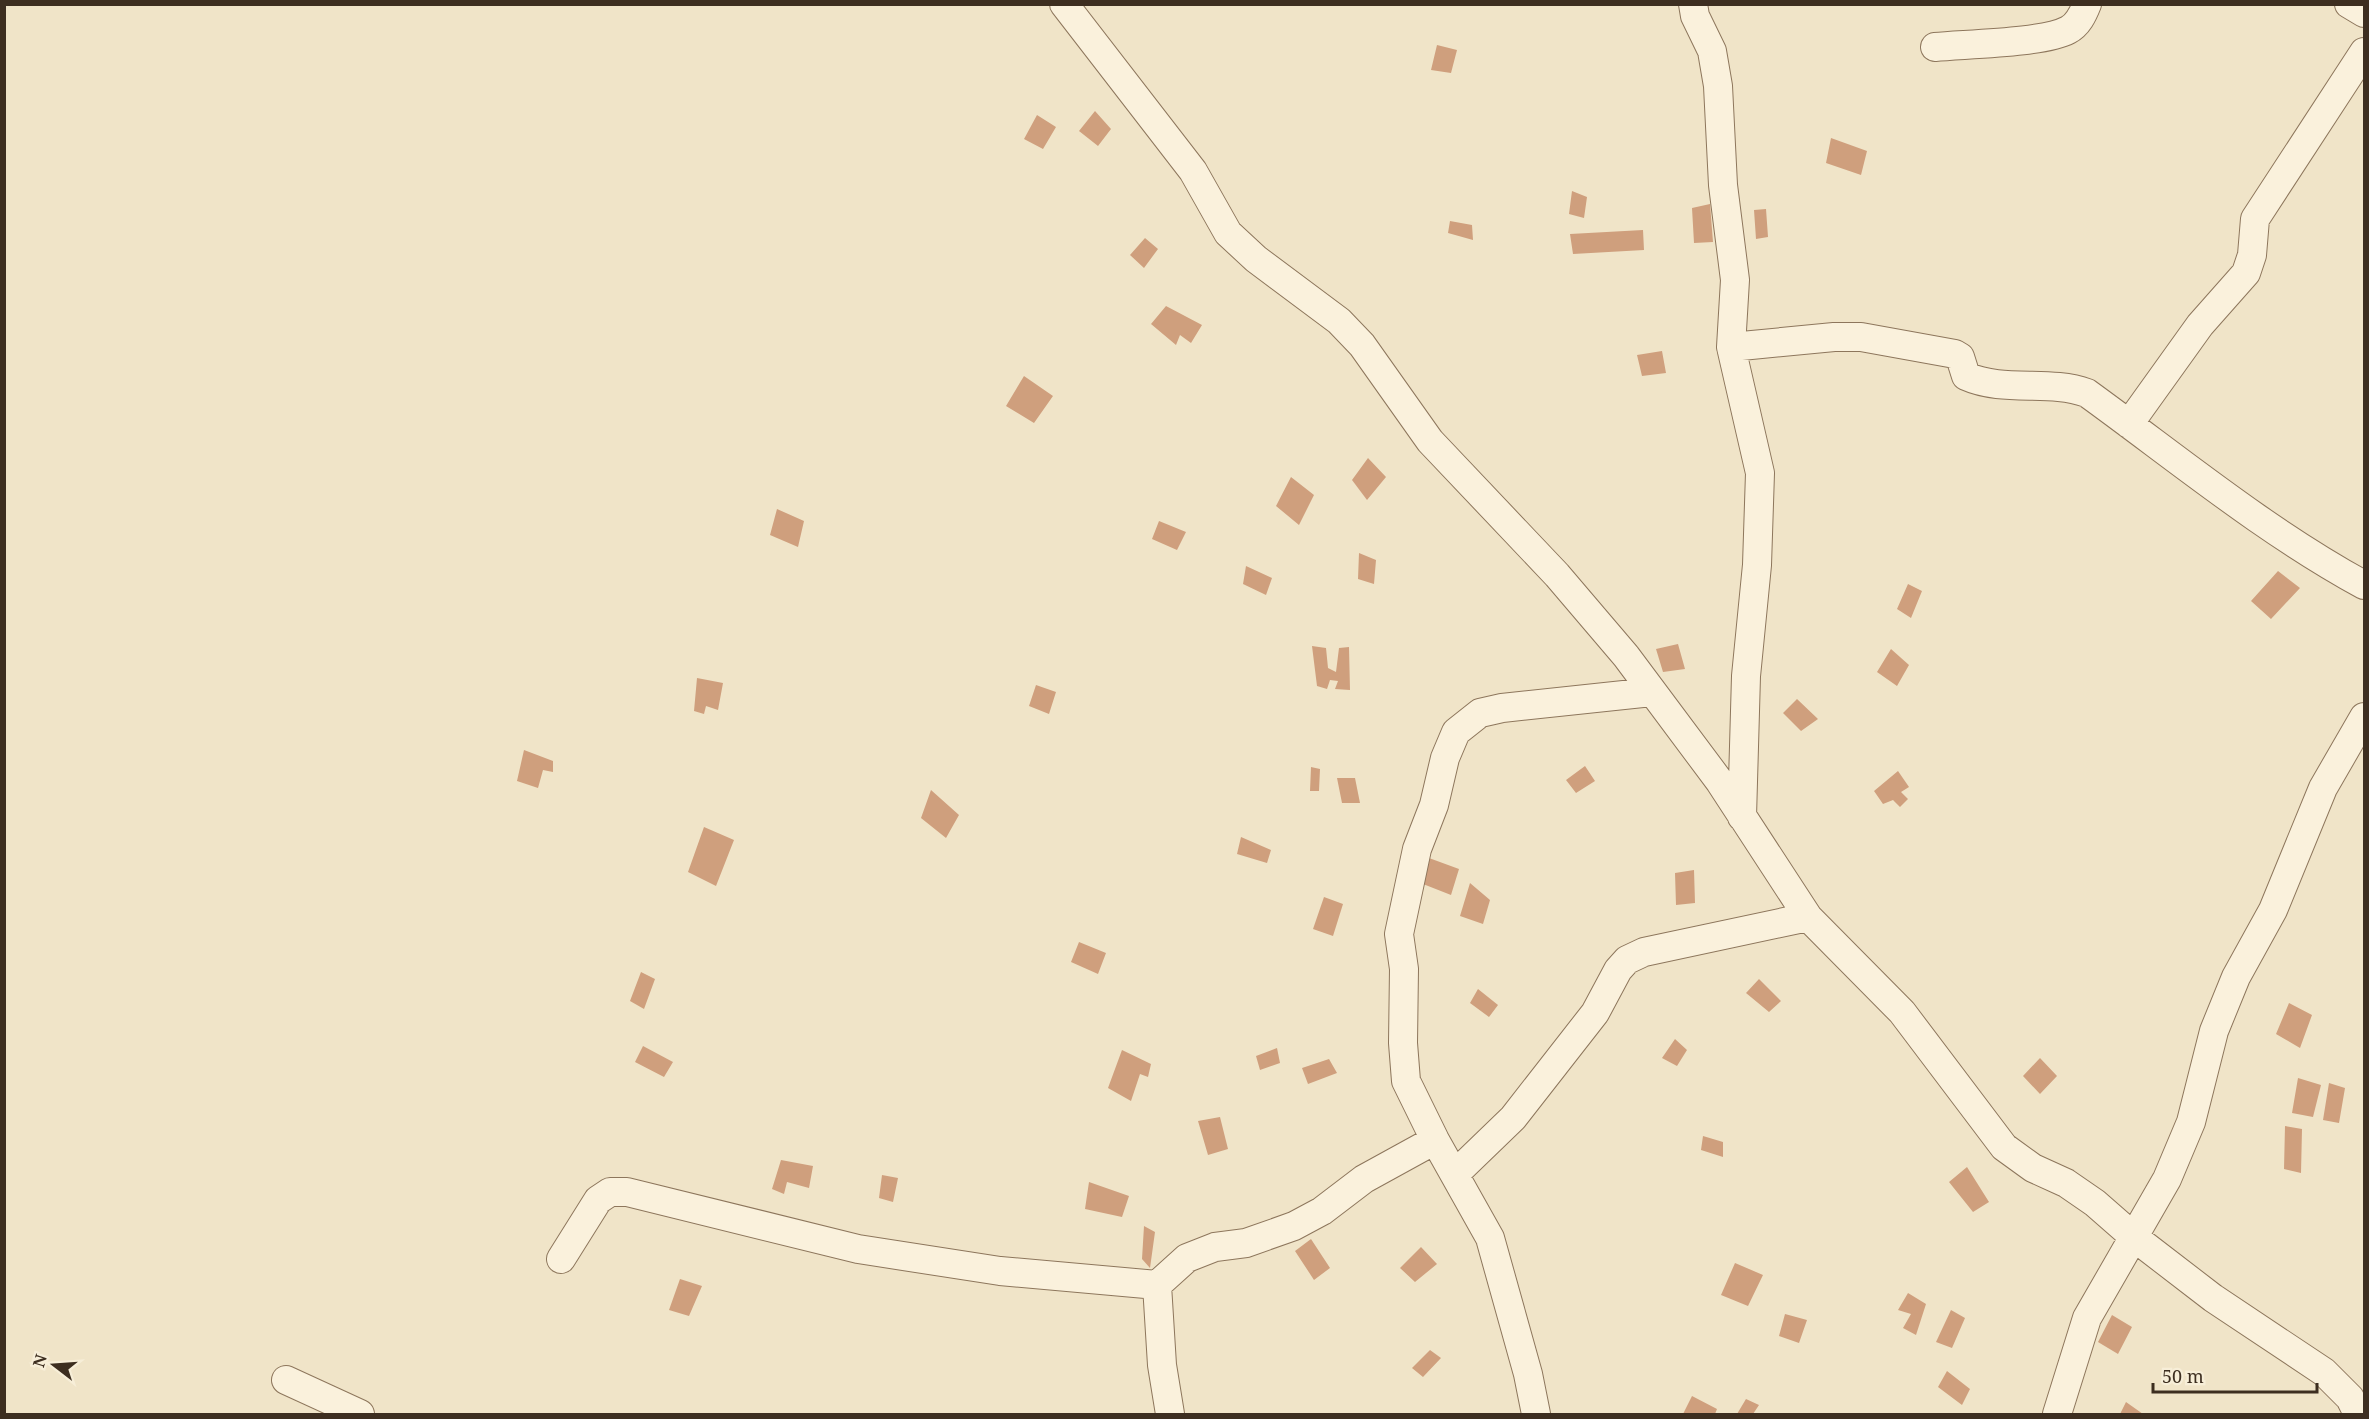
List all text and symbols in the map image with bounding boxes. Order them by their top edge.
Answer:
north arrow [24,1335,84,1395]
text: N [27,1351,52,1370]
scale bar [2153,1356,2316,1394]
text: 50 m [2162,1364,2204,1388]

